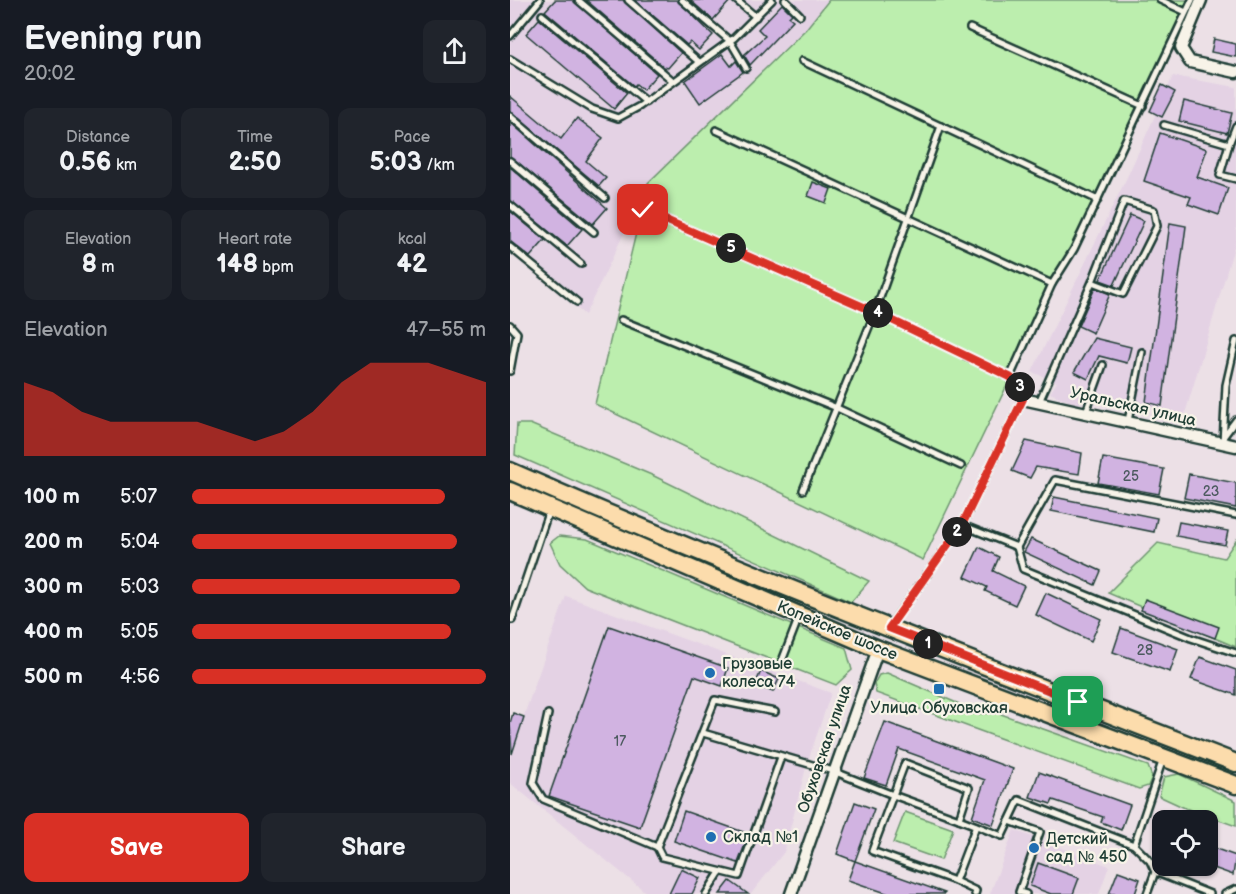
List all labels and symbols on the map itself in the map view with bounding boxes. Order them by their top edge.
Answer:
pin [617,184,668,235]
pin: 5 [716,233,746,263]
pin: 4 [863,298,893,328]
pin: 3 [1005,372,1035,402]
street label: Уральская улица [1068,383,1198,431]
house number: 25 [1123,468,1139,485]
house number: 23 [1203,483,1219,500]
pin: 2 [942,517,972,547]
street label: Копейское шоссе [774,597,900,665]
pin: 1 [913,629,943,659]
house number: 28 [1137,642,1153,659]
place label: Грузовые колеса 74 [722,655,796,692]
marker: Грузовые колеса 74 [703,666,717,680]
pin [1052,676,1103,727]
street label: Обуховская улица [794,682,856,816]
marker: Улица Обуховская [932,682,946,696]
place label: Улица Обуховская [870,699,1008,718]
house number: 17 [614,733,626,750]
place label: Склад №1 [723,828,798,847]
marker: Склад №1 [704,830,718,844]
place label: Детский сад № 450 [1046,830,1127,867]
marker: Детский сад № 450 [1027,841,1041,855]

